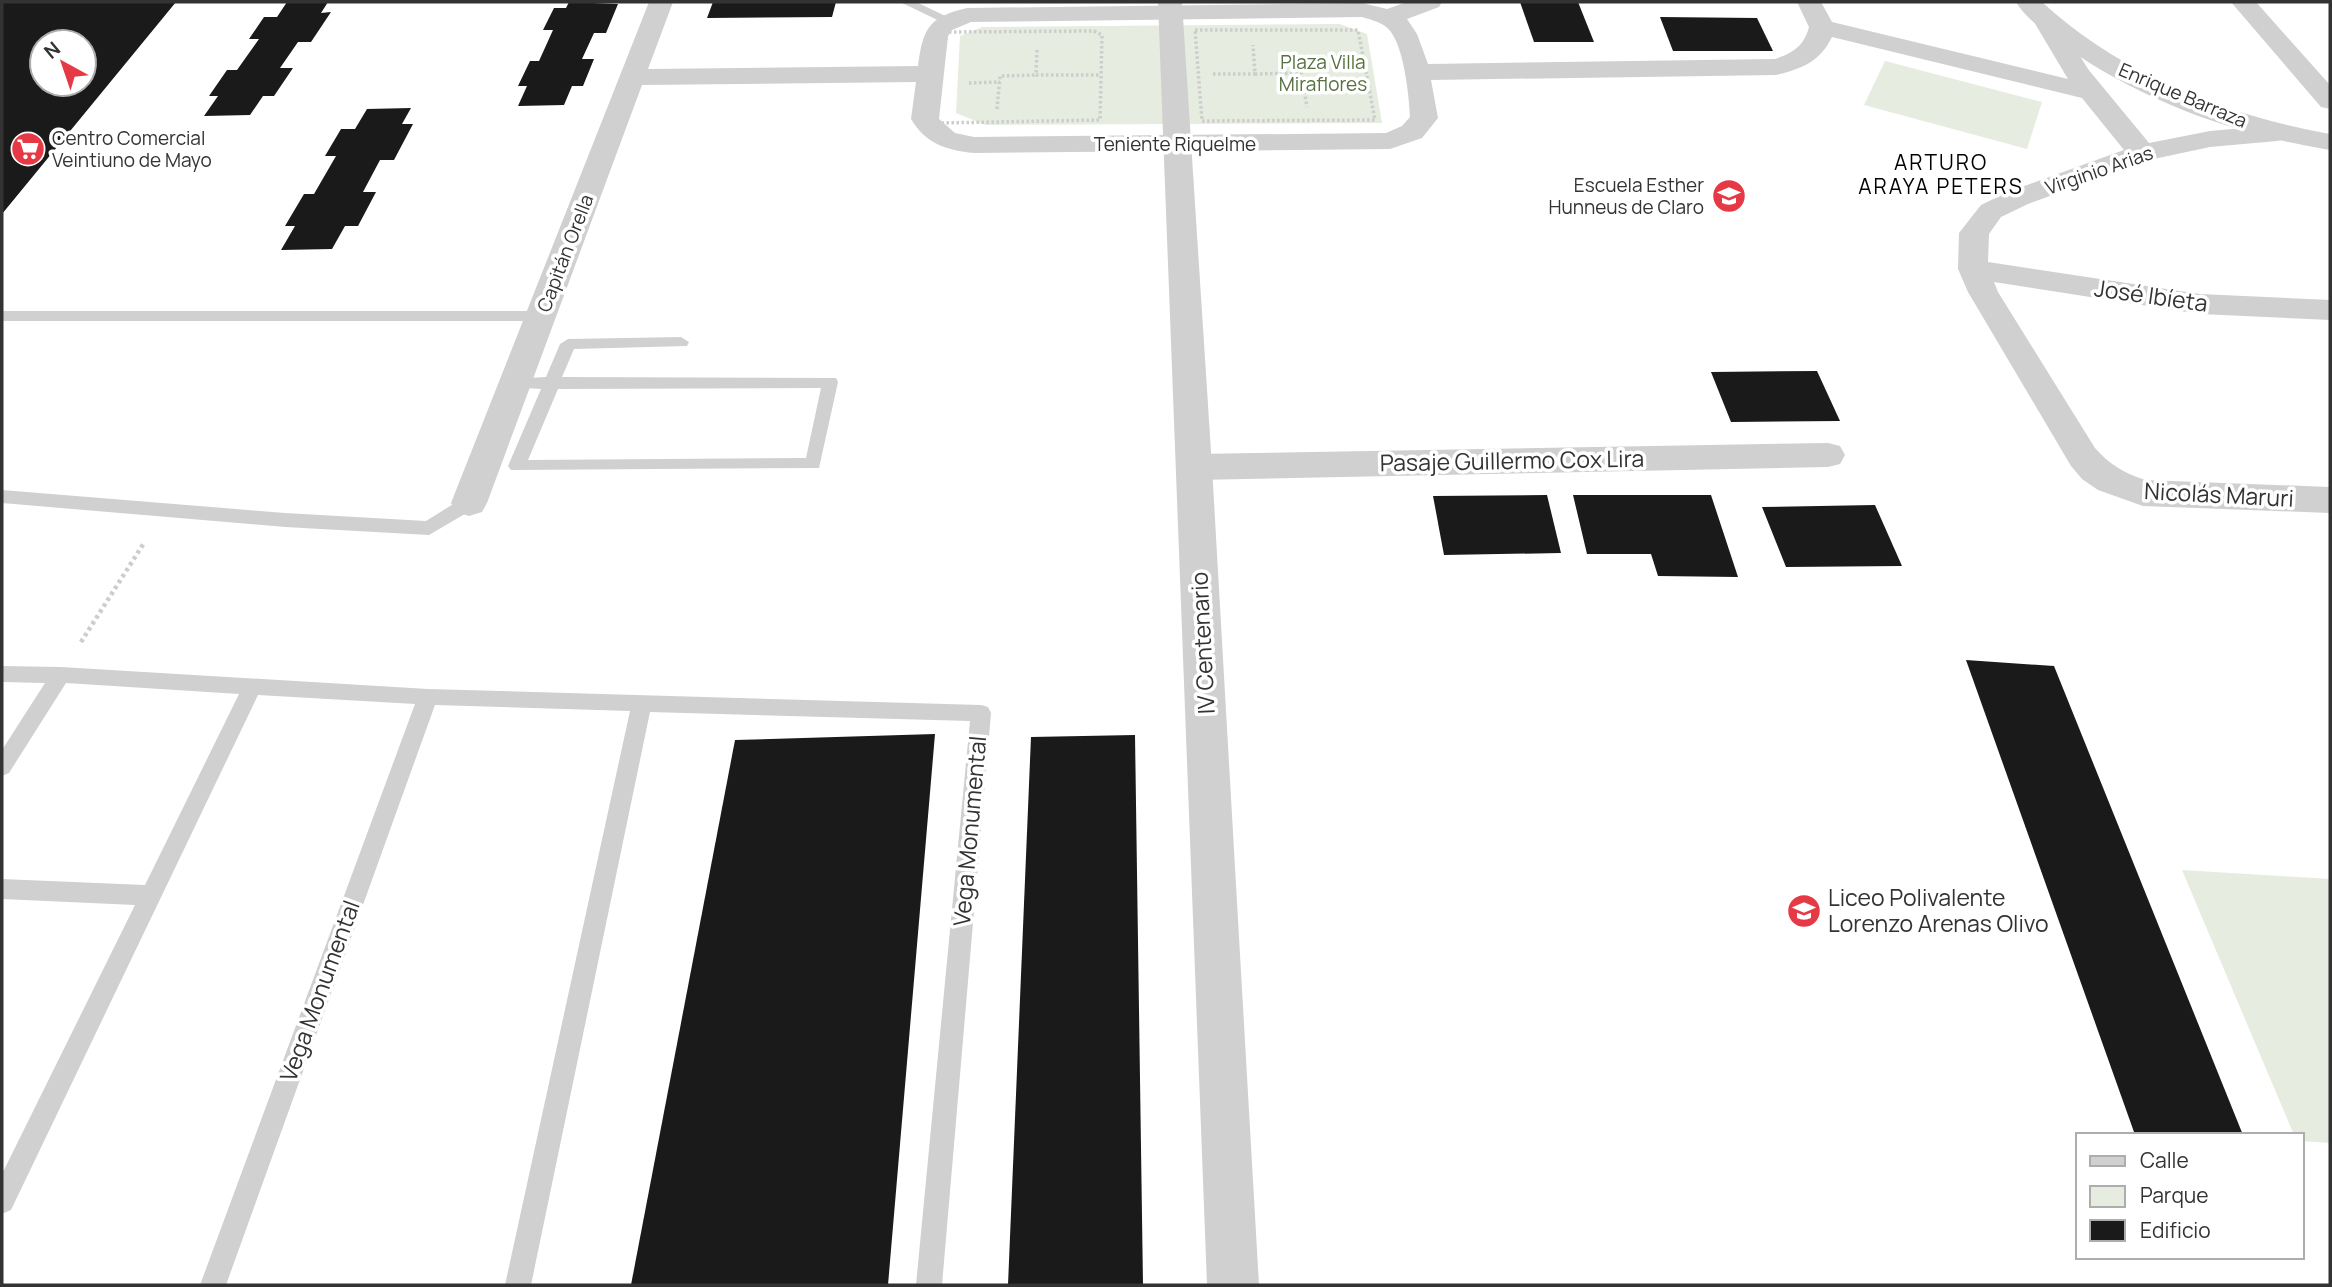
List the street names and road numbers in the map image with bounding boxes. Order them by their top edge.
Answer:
street label: Enrique Barraza [2115,56,2251,134]
street label: Teniente Riquelme [1094,131,1256,157]
street label: Virginio Arias [2042,139,2156,201]
street label: Capitán Orella [531,190,599,316]
street label: José Ibíeta [2092,271,2210,319]
street label: Pasaje Guillermo Cox Lira [1380,442,1644,478]
street label: Nicolás Maruri [2143,474,2295,514]
street label: IV Centenario [1182,571,1222,715]
street label: Vega Monumental [945,735,993,927]
street label: Vega Monumental [271,896,367,1086]

